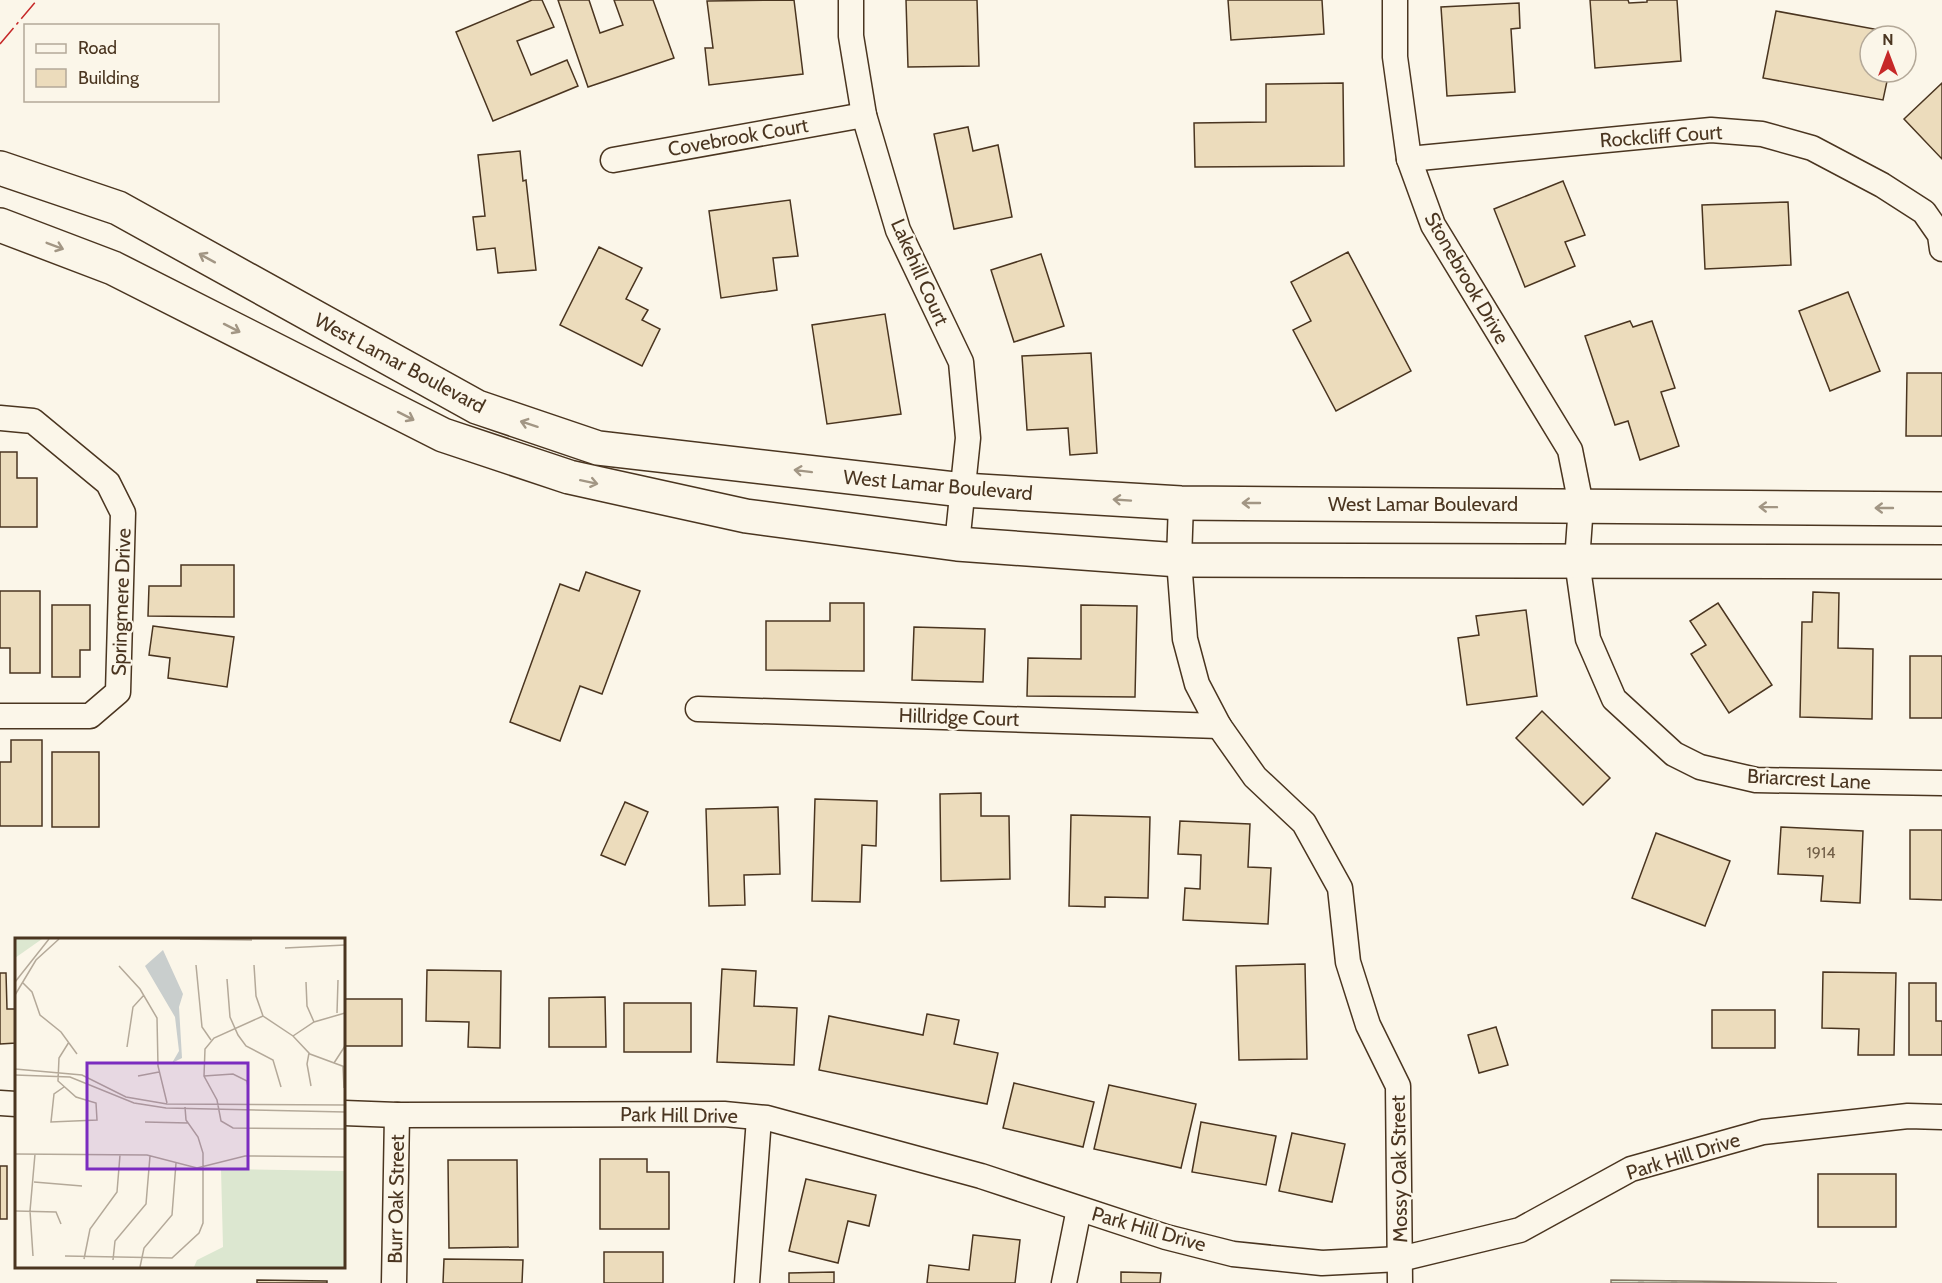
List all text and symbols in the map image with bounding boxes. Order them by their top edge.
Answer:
legend [24,24,219,102]
north arrow [1858,24,1918,84]
text: N [1882,30,1894,49]
text: Road [78,37,117,59]
text: Building [78,67,140,89]
street label: Covebrook Court [666,113,810,161]
street label: Rockcliff Court [1599,120,1723,152]
street label: Stonebrook Drive [1420,208,1514,348]
street label: Lakehill Court [886,215,954,329]
one-way arrow [45,241,64,252]
one-way arrow [199,251,216,263]
street label: West Lamar Boulevard [310,308,490,418]
one-way arrow [222,323,240,334]
one-way arrow [396,411,414,422]
one-way arrow [520,418,539,429]
one-way arrow [793,465,813,476]
street label: West Lamar Boulevard [842,465,1034,505]
one-way arrow [579,476,598,488]
street label: West Lamar Boulevard [1328,492,1518,516]
one-way arrow [1113,494,1133,505]
one-way arrow [1241,497,1261,509]
one-way arrow [1758,501,1778,513]
one-way arrow [1875,502,1895,514]
street label: Springmere Drive [106,528,136,676]
street label: Hillridge Court [898,703,1020,731]
street label: Briarcrest Lane [1746,764,1872,794]
house number: 1914 [1807,843,1835,862]
inset map [15,938,345,1268]
street label: Mossy Oak Street [1386,1095,1412,1243]
street label: Park Hill Drive [620,1102,738,1128]
street label: Park Hill Drive [1623,1127,1743,1185]
street label: Burr Oak Street [383,1134,409,1264]
street label: Park Hill Drive [1089,1201,1209,1257]

